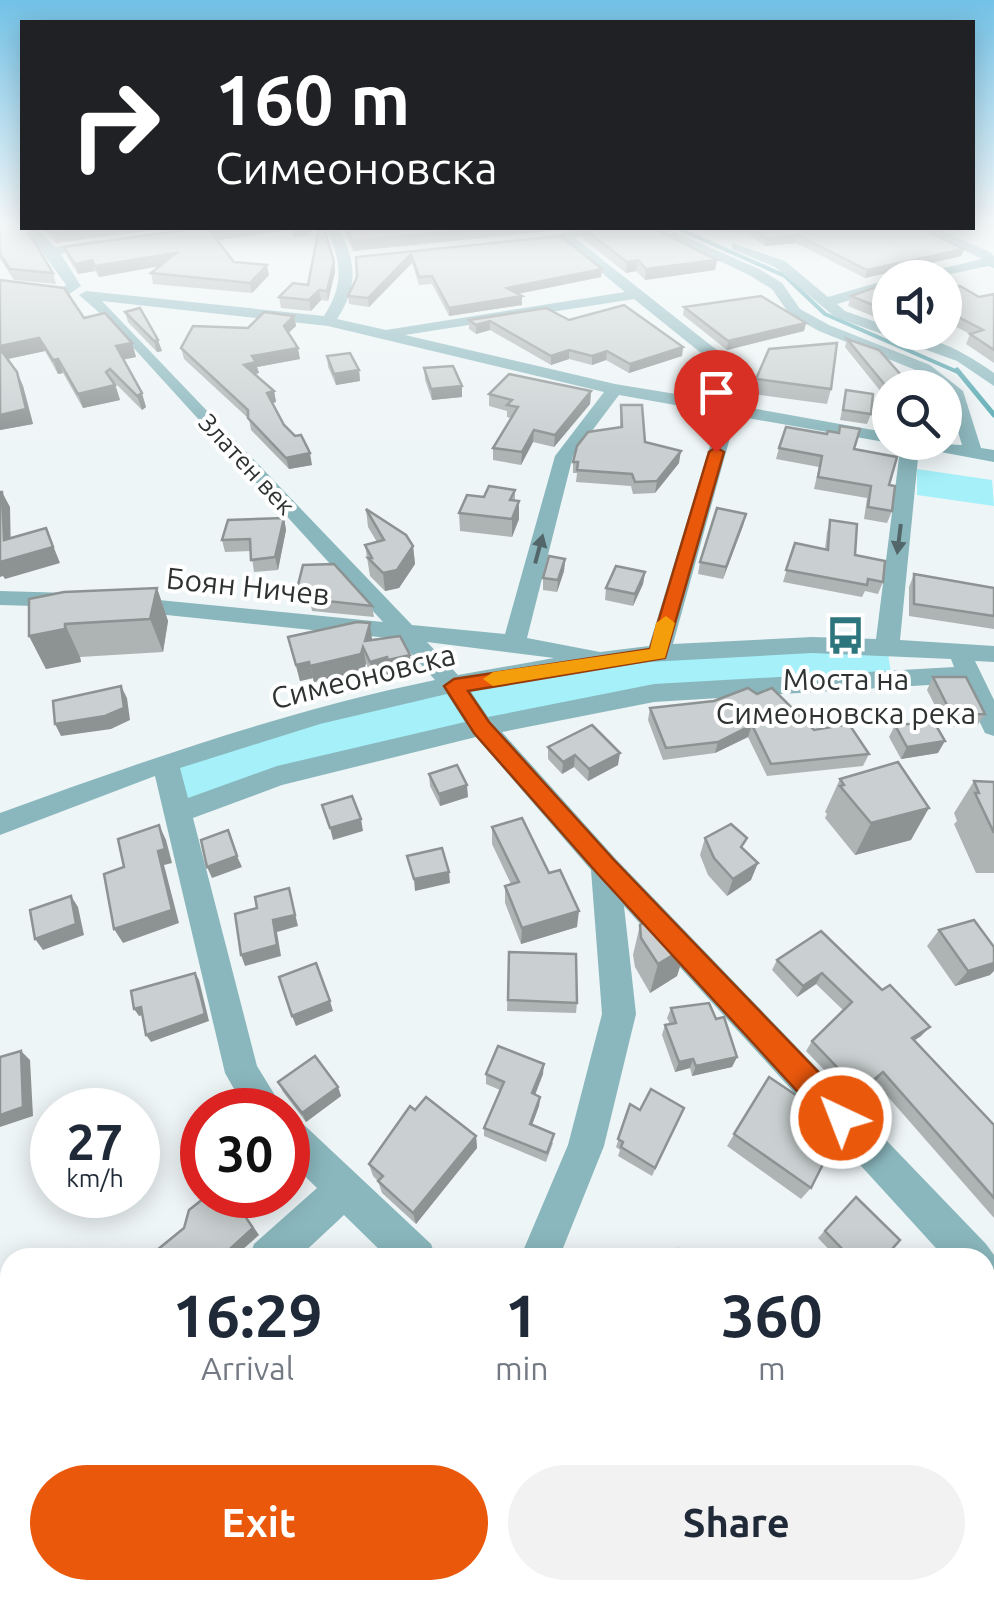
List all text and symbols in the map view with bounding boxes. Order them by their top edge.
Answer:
icon: right [50,60,180,190]
text: 160 m [215,60,410,138]
text: Симеоновска [215,142,498,193]
map controls [872,260,962,460]
button: sound [872,260,962,350]
pin [674,350,759,453]
icon: arrive [689,365,744,420]
button: search [872,370,962,460]
street label: Златен век [193,408,301,520]
one-way arrow [891,524,907,556]
one-way arrow [532,533,548,564]
street label: Боян Ничев [165,561,331,611]
bus stop icon: Моста на Симеоновска река [825,614,867,656]
street label: Симеоновска [267,637,459,715]
place label: Моста на Симеоновска река [716,662,976,730]
position arrow [789,1066,893,1170]
speed limit sign: 30 [180,1088,310,1218]
text: 27 [67,1113,123,1169]
text: km/h [66,1164,124,1192]
text: 16:29 [172,1281,323,1348]
text: 1 [505,1281,539,1348]
text: 360 [721,1281,823,1348]
text: Arrival [201,1350,294,1386]
text: min [495,1350,549,1386]
text: m [758,1350,786,1386]
button: Exit [30,1465,488,1580]
button: Share [508,1465,965,1580]

